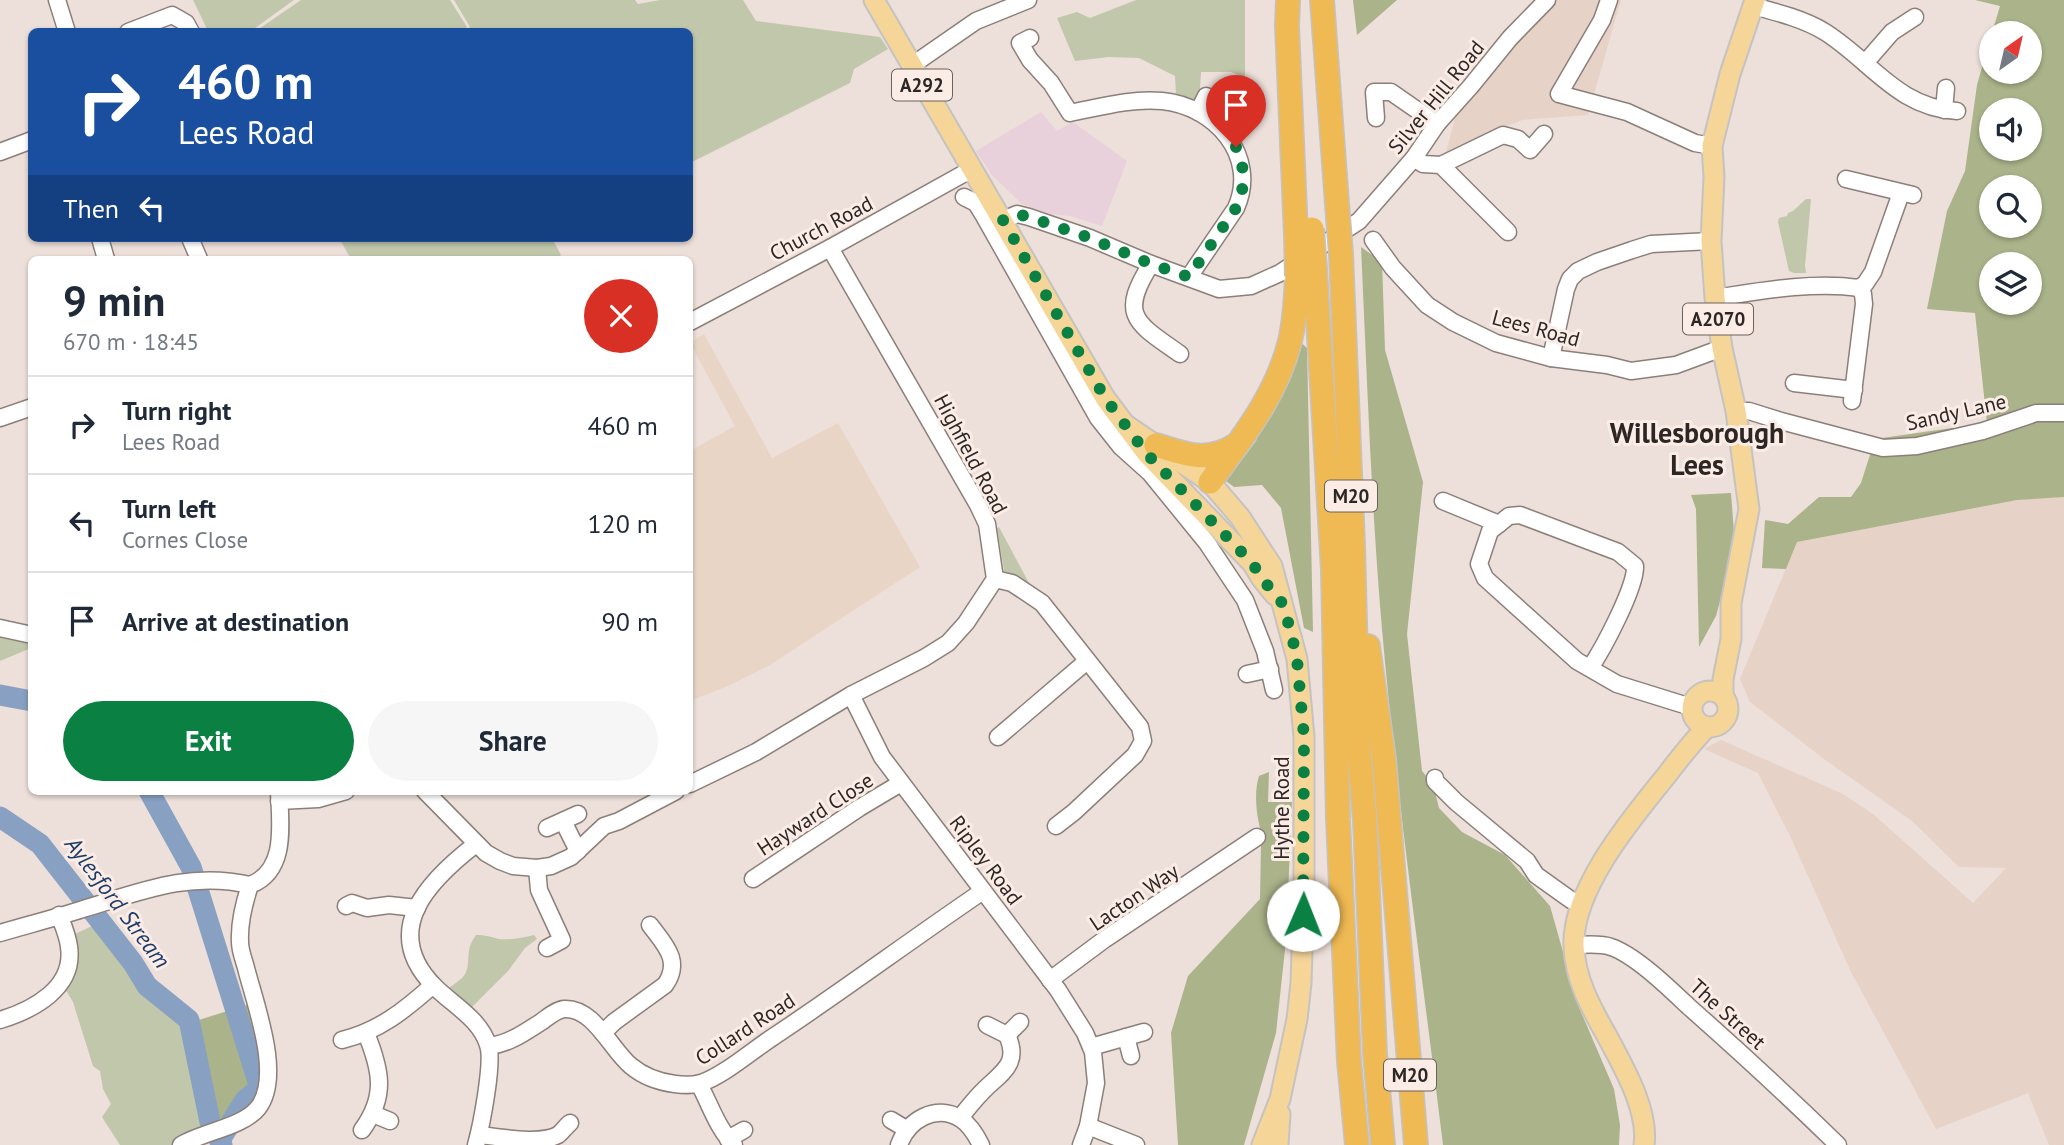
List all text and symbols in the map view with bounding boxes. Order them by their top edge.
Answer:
north arrow [1979,21,2042,84]
map controls [1979,21,2042,315]
street label: Silver Hill Road [1382,35,1490,159]
text: 460 m [178,49,313,113]
icon: right [63,56,154,147]
road number: A292 [892,69,952,100]
pin [1206,75,1266,147]
icon: arrive [1217,86,1255,124]
button: sound [1979,98,2042,161]
text: Lees Road [178,111,315,153]
button: search [1979,175,2042,238]
icon: left [133,189,171,227]
street label: Church Road [765,190,877,266]
text: Then [63,192,119,225]
button: layers [1979,252,2042,315]
text: 9 min [63,273,165,328]
button: close [584,279,658,353]
street label: Lees Road [1489,303,1583,353]
road number: A2070 [1683,304,1753,334]
text: 670 m · 18:45 [63,327,199,356]
street label: Sandy Lane [1903,387,2009,437]
street label: Highfield Road [928,389,1014,519]
text: Turn right [122,394,231,427]
icon: right [63,406,101,444]
text: 460 m [587,409,658,442]
district label: Willesborough Lees [1610,414,1784,483]
text: Lees Road [122,427,220,456]
road number: M20 [1325,481,1377,512]
text: Turn left [122,492,216,525]
icon: left [63,504,101,542]
text: 120 m [587,507,658,540]
text: Cornes Close [122,525,248,554]
icon: arrive [63,602,101,640]
text: Arrive at destination [122,605,349,638]
text: 90 m [602,605,658,638]
button: Exit [63,701,354,781]
button: Share [368,701,658,781]
street label: Hythe Road [1268,756,1295,860]
street label: Hayward Close [752,766,878,862]
street label: Ripley Road [944,810,1028,910]
water label: Aylesford Stream [58,830,177,974]
street label: Lacton Way [1084,857,1184,937]
position arrow [1266,878,1340,952]
street label: The Street [1684,973,1772,1055]
street label: Collard Road [690,987,800,1071]
road number: M20 [1384,1060,1436,1091]

